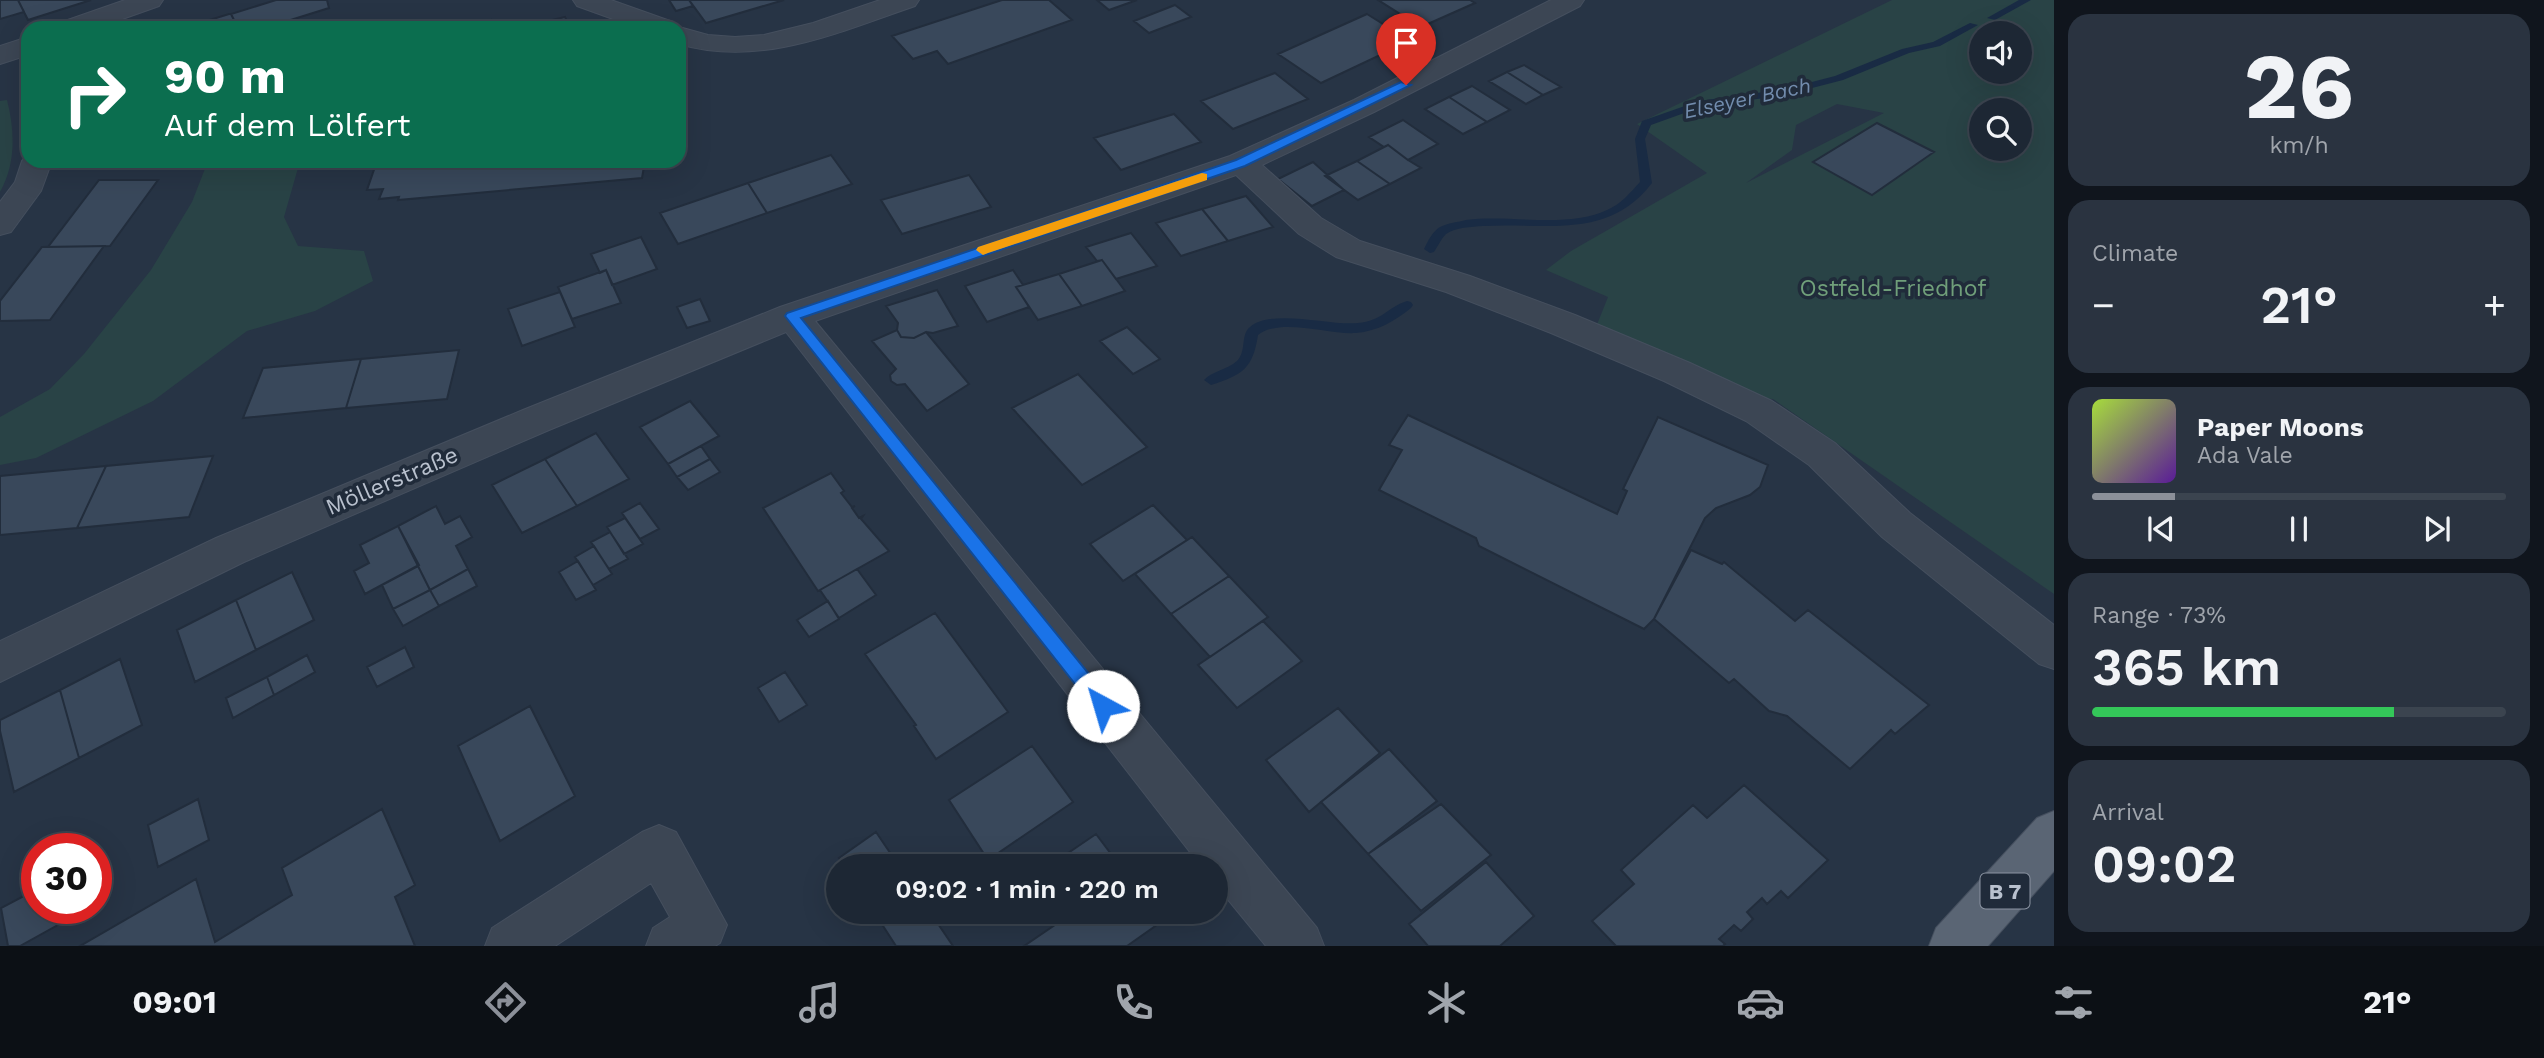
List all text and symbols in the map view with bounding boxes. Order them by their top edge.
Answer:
pin [1376,13,1436,85]
map controls [1969,21,2032,161]
button: sound [1969,21,2032,84]
icon: arrive [1387,24,1425,62]
text: 26 [2244,33,2354,140]
text: 90 m [164,47,286,105]
icon: right [49,49,140,140]
water label: Elseyer Bach [1681,72,1813,124]
button: search [1969,98,2032,161]
text: Auf dem Lölfert [164,106,410,144]
text: km/h [2269,132,2329,159]
text: Climate [2092,240,2178,267]
park label: Ostfeld-Friedhof [1800,275,1986,302]
text: 21° [2260,275,2338,336]
text: − [2092,283,2115,327]
text: + [2483,283,2506,327]
text: Paper Moons [2197,412,2364,442]
street label: Möllerstraße [322,441,462,521]
text: Ada Vale [2197,442,2293,469]
icon: previous [2142,510,2180,548]
icon: pause [2280,510,2318,548]
icon: next [2418,510,2456,548]
text: Range · 73% [2092,602,2226,629]
text: 365 km [2092,637,2281,698]
position arrow [1066,669,1140,743]
text: Arrival [2092,799,2164,826]
speed limit sign: 30 [21,833,112,924]
text: 09:02 [2092,834,2237,895]
text: 09:02 · 1 min · 220 m [895,874,1159,904]
road number: B 7 [1980,874,2030,908]
icon: directions [481,978,530,1027]
icon: music [795,978,844,1027]
icon: phone [1109,978,1158,1027]
icon: climate [1422,978,1471,1027]
icon: car [1736,978,1785,1027]
icon: filters [2049,978,2098,1027]
text: 09:01 [132,983,217,1021]
text: 21° [2363,983,2412,1021]

